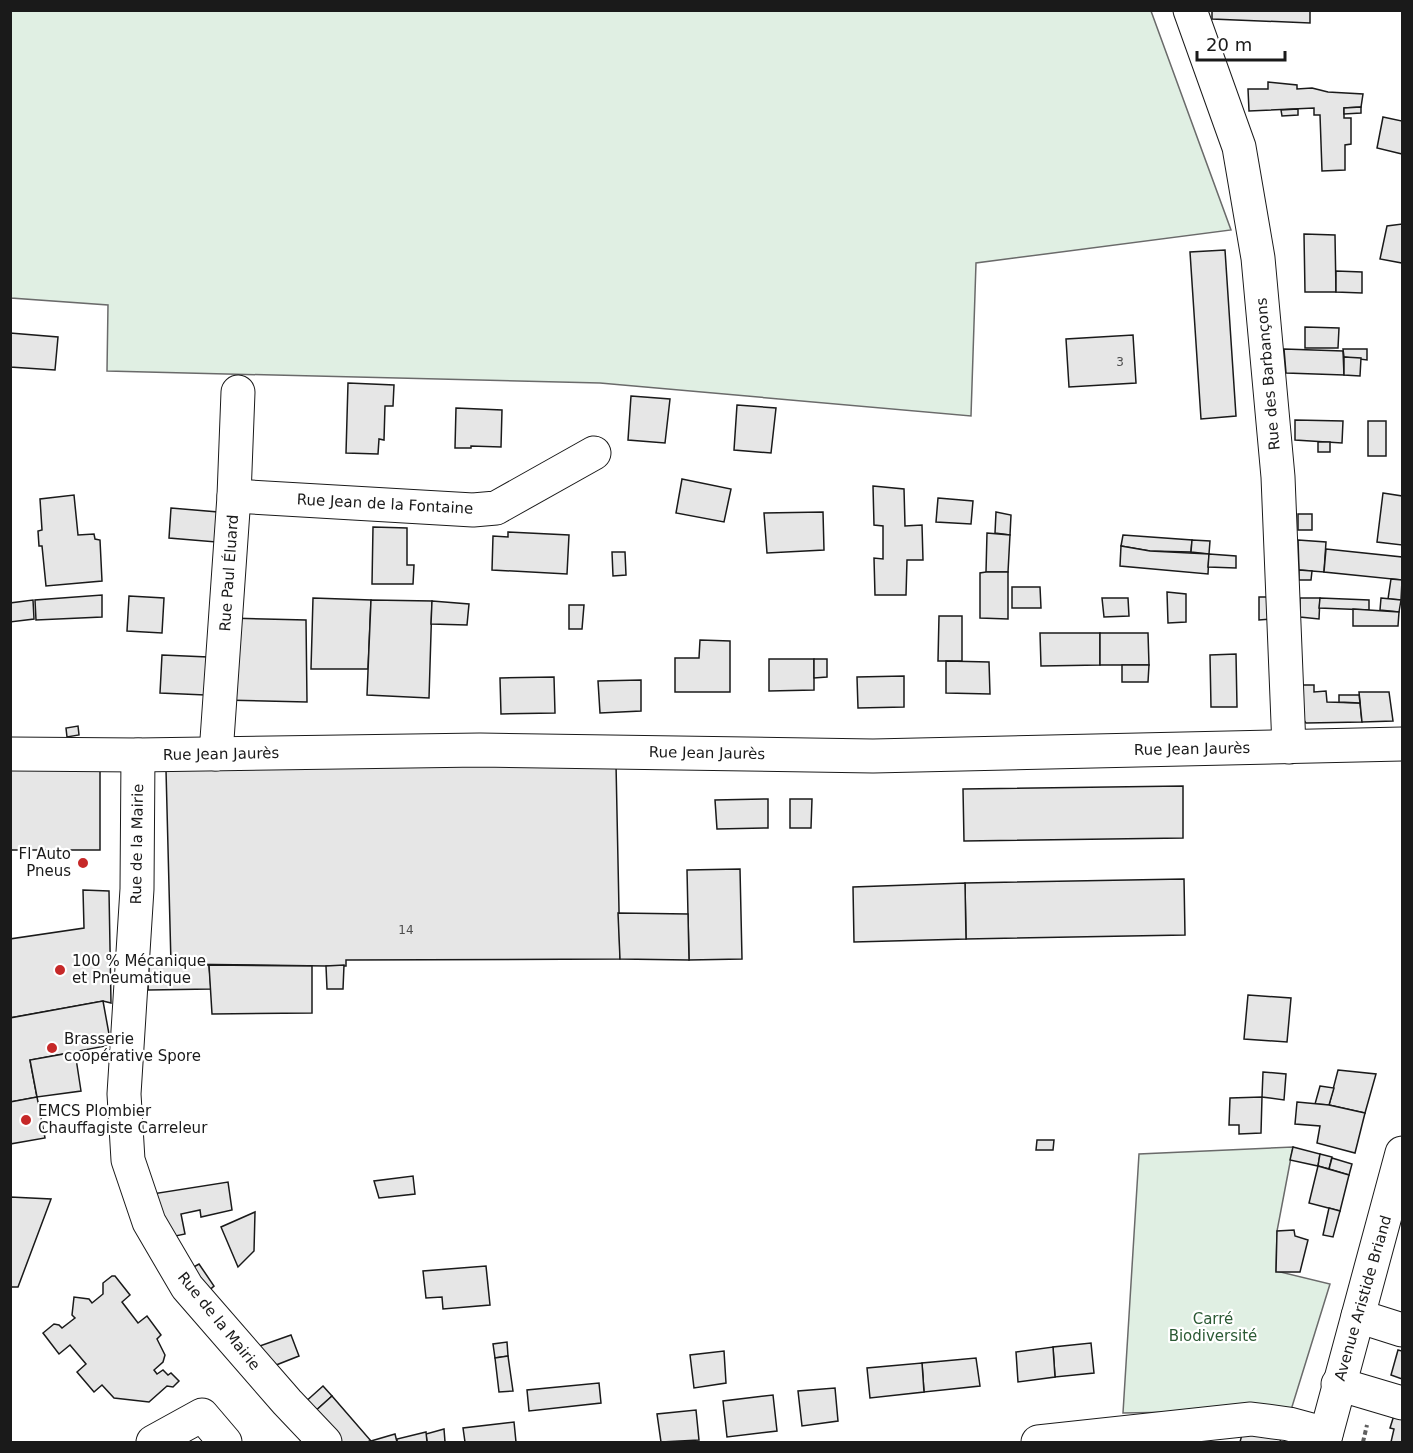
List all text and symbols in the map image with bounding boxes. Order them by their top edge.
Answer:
scale bar [1197,24,1286,62]
text: 20 m [1206,34,1252,55]
street label: Rue des Barbançons [1252,297,1284,451]
house number: 3 [1116,355,1124,369]
street label: Rue Jean de la Fontaine [296,490,474,518]
street label: Rue Paul Éluard [215,514,242,632]
street label: Rue Jean Jaurès [1134,739,1251,759]
street label: Rue Jean Jaurès [649,743,766,763]
street label: Rue Jean Jaurès [163,744,280,764]
street label: Rue de la Mairie [127,783,147,905]
place label: Fl Auto Pneus [19,845,71,880]
marker: Fl Auto Pneus [76,856,90,870]
house number: 14 [398,923,414,937]
place label: 100 % Mécanique et Pneumatique [72,952,206,987]
marker: 100 % Mécanique et Pneumatique [53,963,67,977]
place label: Brasserie coopérative Spore [64,1030,201,1065]
marker: Brasserie coopérative Spore [45,1041,59,1055]
place label: EMCS Plombier Chauffagiste Carreleur [38,1102,208,1137]
marker: EMCS Plombier Chauffagiste Carreleur [19,1113,33,1127]
street label: Avenue Aristide Briand [1331,1213,1395,1383]
street label: Rue de la Mairie [174,1268,264,1374]
park label: Carré Biodiversité [1169,1310,1257,1345]

